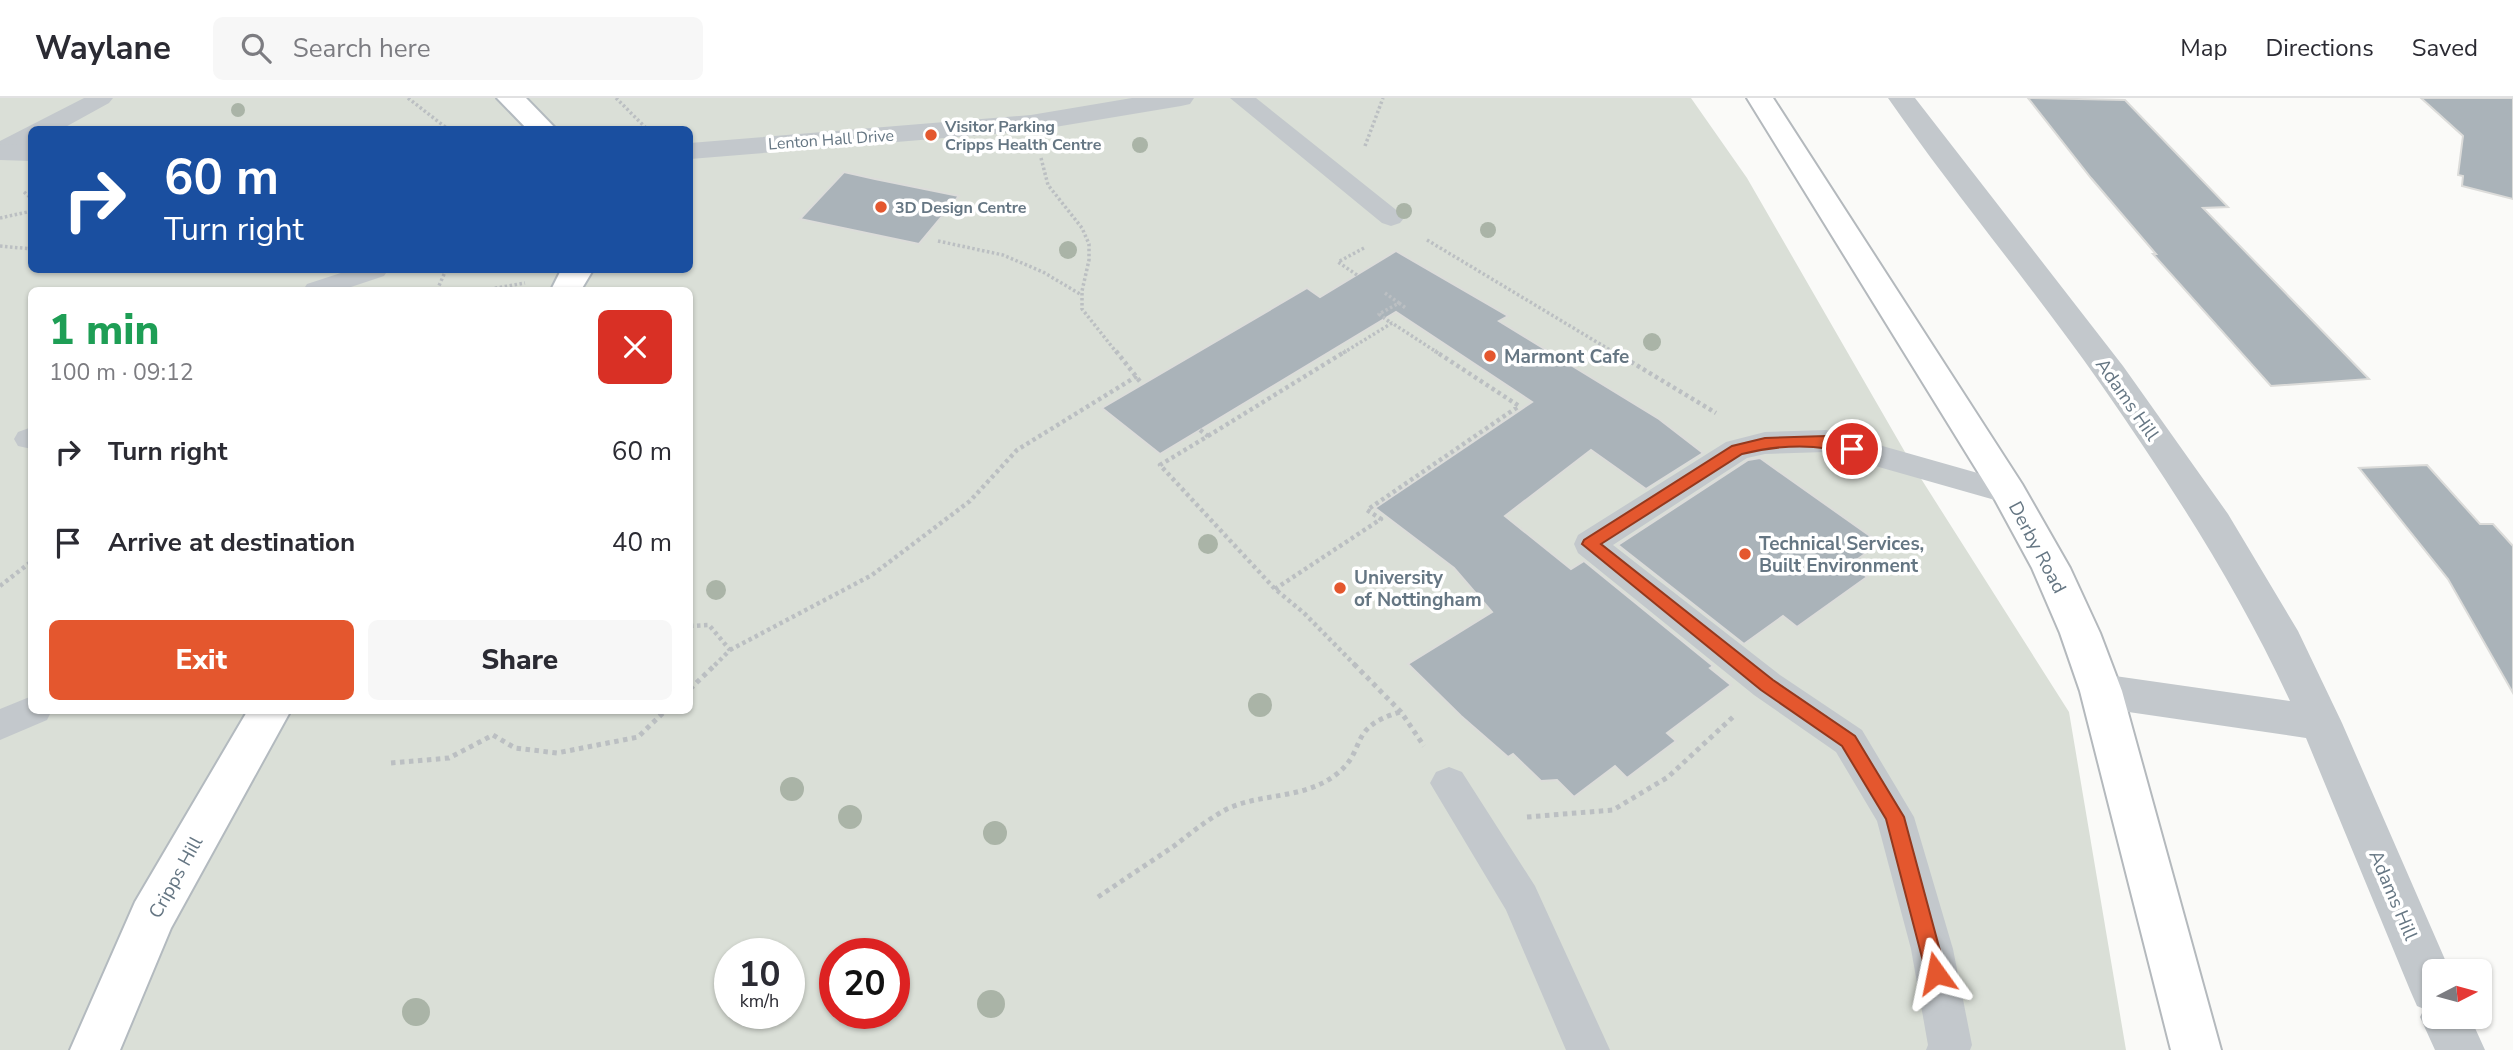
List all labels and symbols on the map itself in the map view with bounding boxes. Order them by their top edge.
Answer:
place label: Visitor Parking Cripps Health Centre [944,116,1102,156]
street label: Lenton Hall Drive [767,125,895,155]
marker: Visitor Parking Cripps Health Centre [923,127,939,143]
place label: 3D Design Centre [895,197,1027,219]
marker: 3D Design Centre [873,199,889,215]
place label: Marmont Cafe [1504,344,1629,370]
marker: Marmont Cafe [1482,348,1498,364]
street label: Adams Hill [2089,353,2165,446]
pin [1822,419,1882,479]
street label: Derby Road [2002,497,2072,598]
place label: Technical Services, Built Environment [1759,531,1924,579]
marker: Technical Services, Built Environment [1737,546,1753,562]
place label: University of Nottingham [1354,565,1482,613]
marker: University of Nottingham [1332,580,1348,596]
street label: Cripps Hill [143,831,209,923]
street label: Adams Hill [2362,846,2424,945]
position arrow [1899,936,1973,1010]
speed limit sign: 20 [819,938,910,1029]
north arrow [2422,959,2492,1029]

